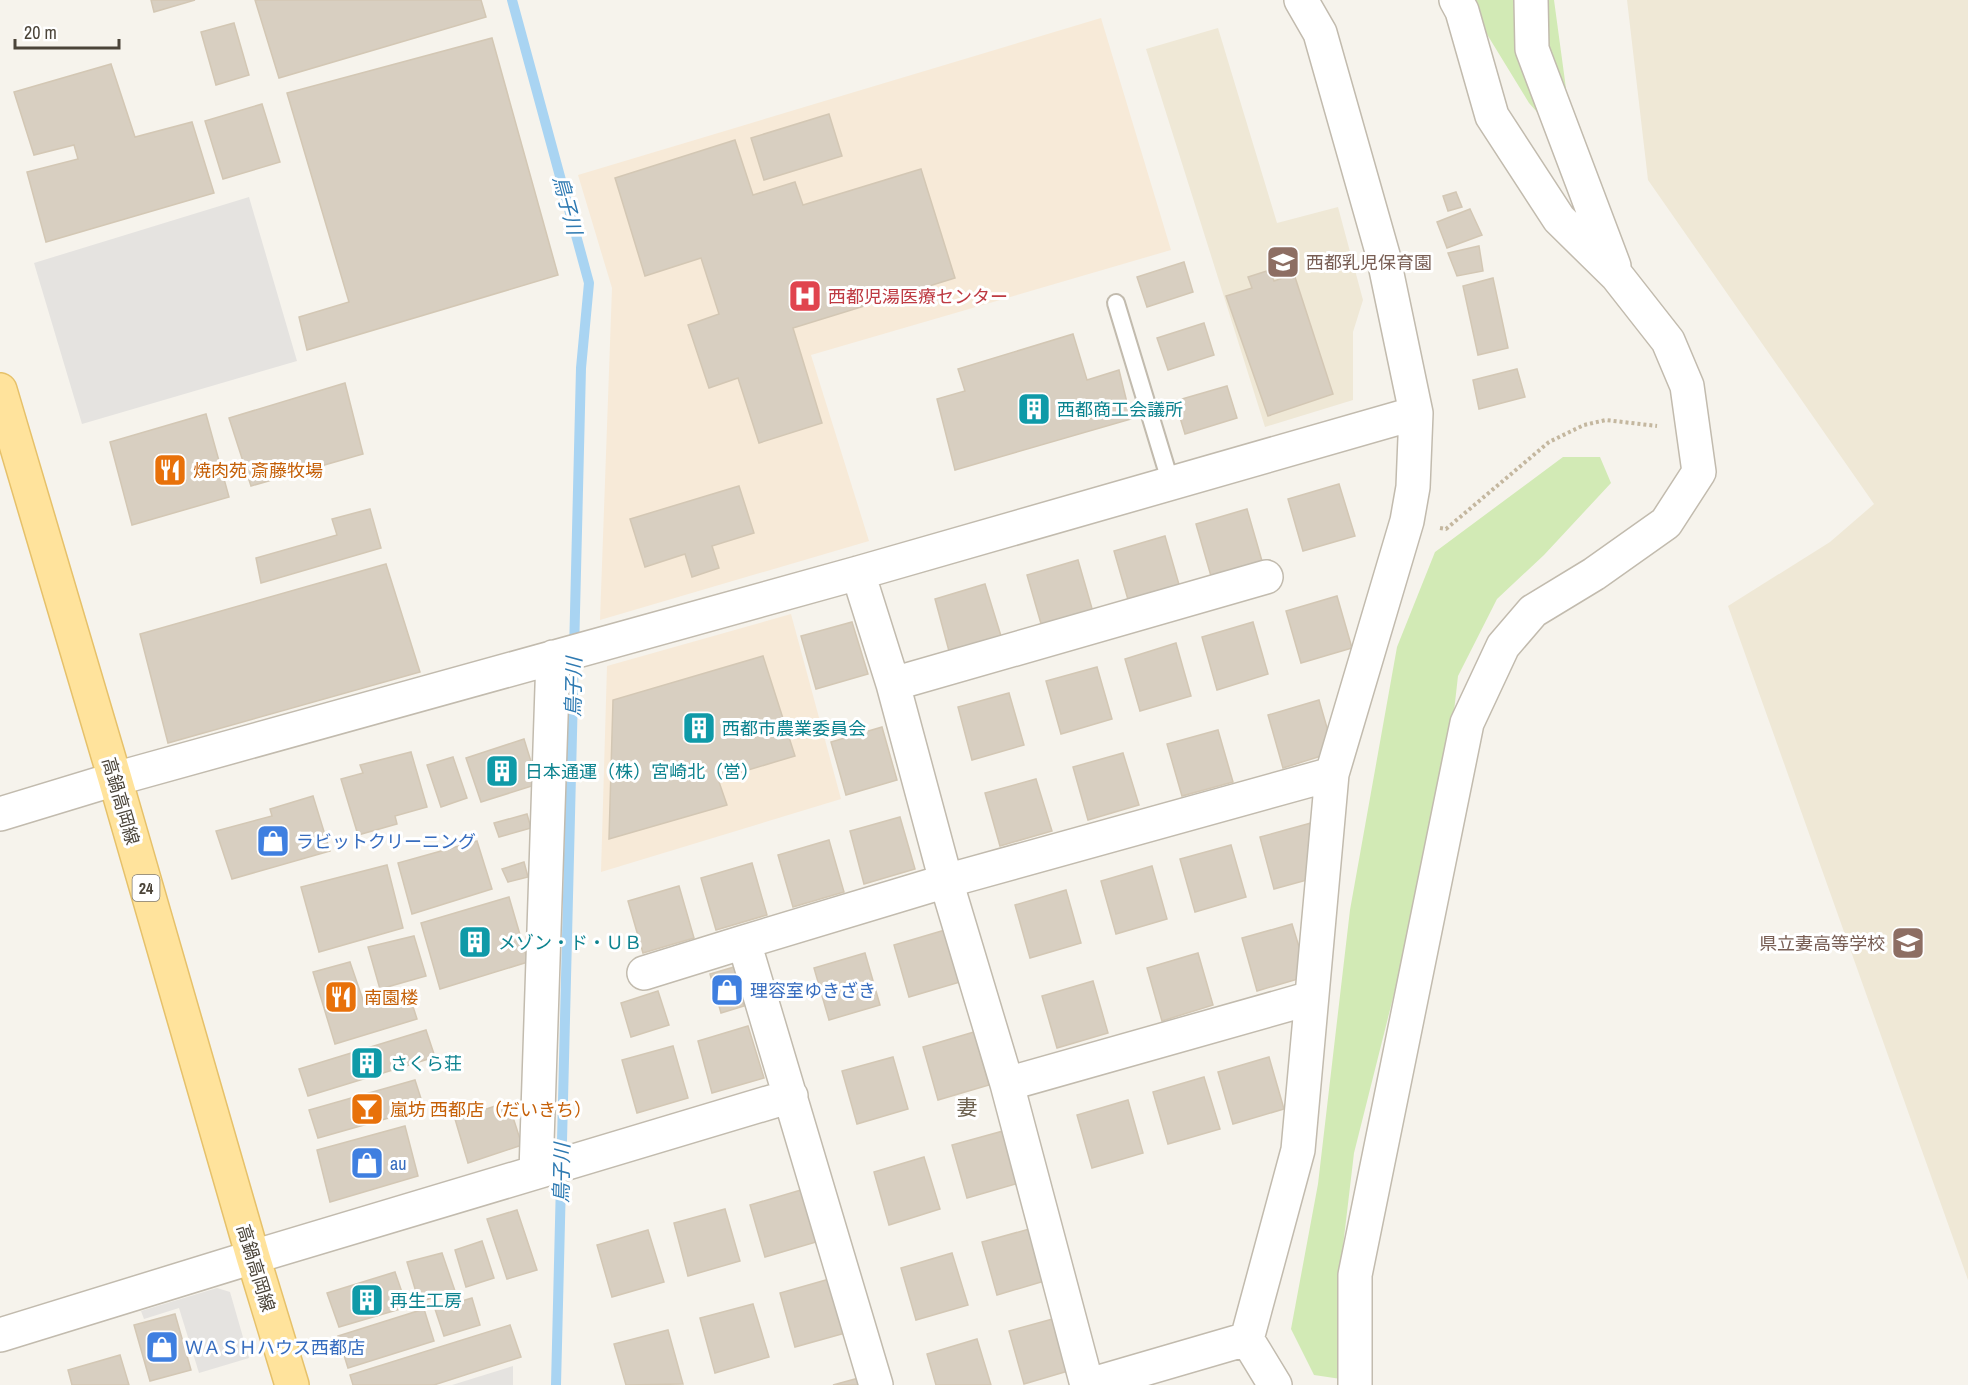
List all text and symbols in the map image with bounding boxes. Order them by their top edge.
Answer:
scale bar [15,12,118,50]
text: 20 m [24,20,57,45]
water label: 鳥子川 [547,173,589,239]
school or university icon: 西都乳児保育園 [1265,244,1301,280]
place label: 西都乳児保育園 [1306,250,1432,275]
hospital icon: 西都児湯医療センター [787,278,823,314]
place label: 西都児湯医療センター [828,284,1008,309]
building icon: 西都商工会議所 [1016,391,1052,427]
place label: 西都商工会議所 [1057,397,1183,422]
restaurant icon: 焼肉苑 斎藤牧場 [152,452,188,488]
place label: 焼肉苑 斎藤牧場 [193,458,323,483]
water label: 鳥子川 [559,655,587,717]
building icon: 西都市農業委員会 [681,710,717,746]
place label: 西都市農業委員会 [722,716,866,741]
building icon: 日本通運（株）宮崎北（営） [484,753,520,789]
street label: 高鍋高岡線 [97,754,145,848]
place label: 日本通運（株）宮崎北（営） [525,759,759,784]
shop icon: ラビットクリーニング [255,823,291,859]
place label: ラビットクリーニング [296,829,476,854]
road number: 24 [132,875,160,901]
building icon: メゾン・ド・ＵＢ [457,924,493,960]
school or university icon: 県立妻高等学校 [1890,925,1926,961]
place label: メゾン・ド・ＵＢ [498,930,642,955]
place label: 県立妻高等学校 [1759,931,1885,956]
shop icon: 理容室ゆきざき [709,972,745,1008]
place label: 理容室ゆきざき [750,978,876,1003]
restaurant icon: 南園楼 [323,979,359,1015]
place label: 南園楼 [364,985,418,1010]
building icon: さくら荘 [349,1045,385,1081]
place label: さくら荘 [390,1051,462,1076]
bar icon: 嵐坊 西都店（だいきち） [349,1091,385,1127]
district label: 妻 [957,1093,978,1122]
place label: 嵐坊 西都店（だいきち） [390,1097,592,1122]
water label: 鳥子川 [547,1141,575,1203]
shop icon: au [349,1145,385,1181]
place label: au [390,1151,406,1176]
street label: 高鍋高岡線 [231,1221,281,1315]
building icon: 再生工房 [349,1282,385,1318]
place label: 再生工房 [390,1288,462,1313]
shop icon: ＷＡＳＨハウス西都店 [144,1329,180,1365]
place label: ＷＡＳＨハウス西都店 [185,1335,365,1360]

